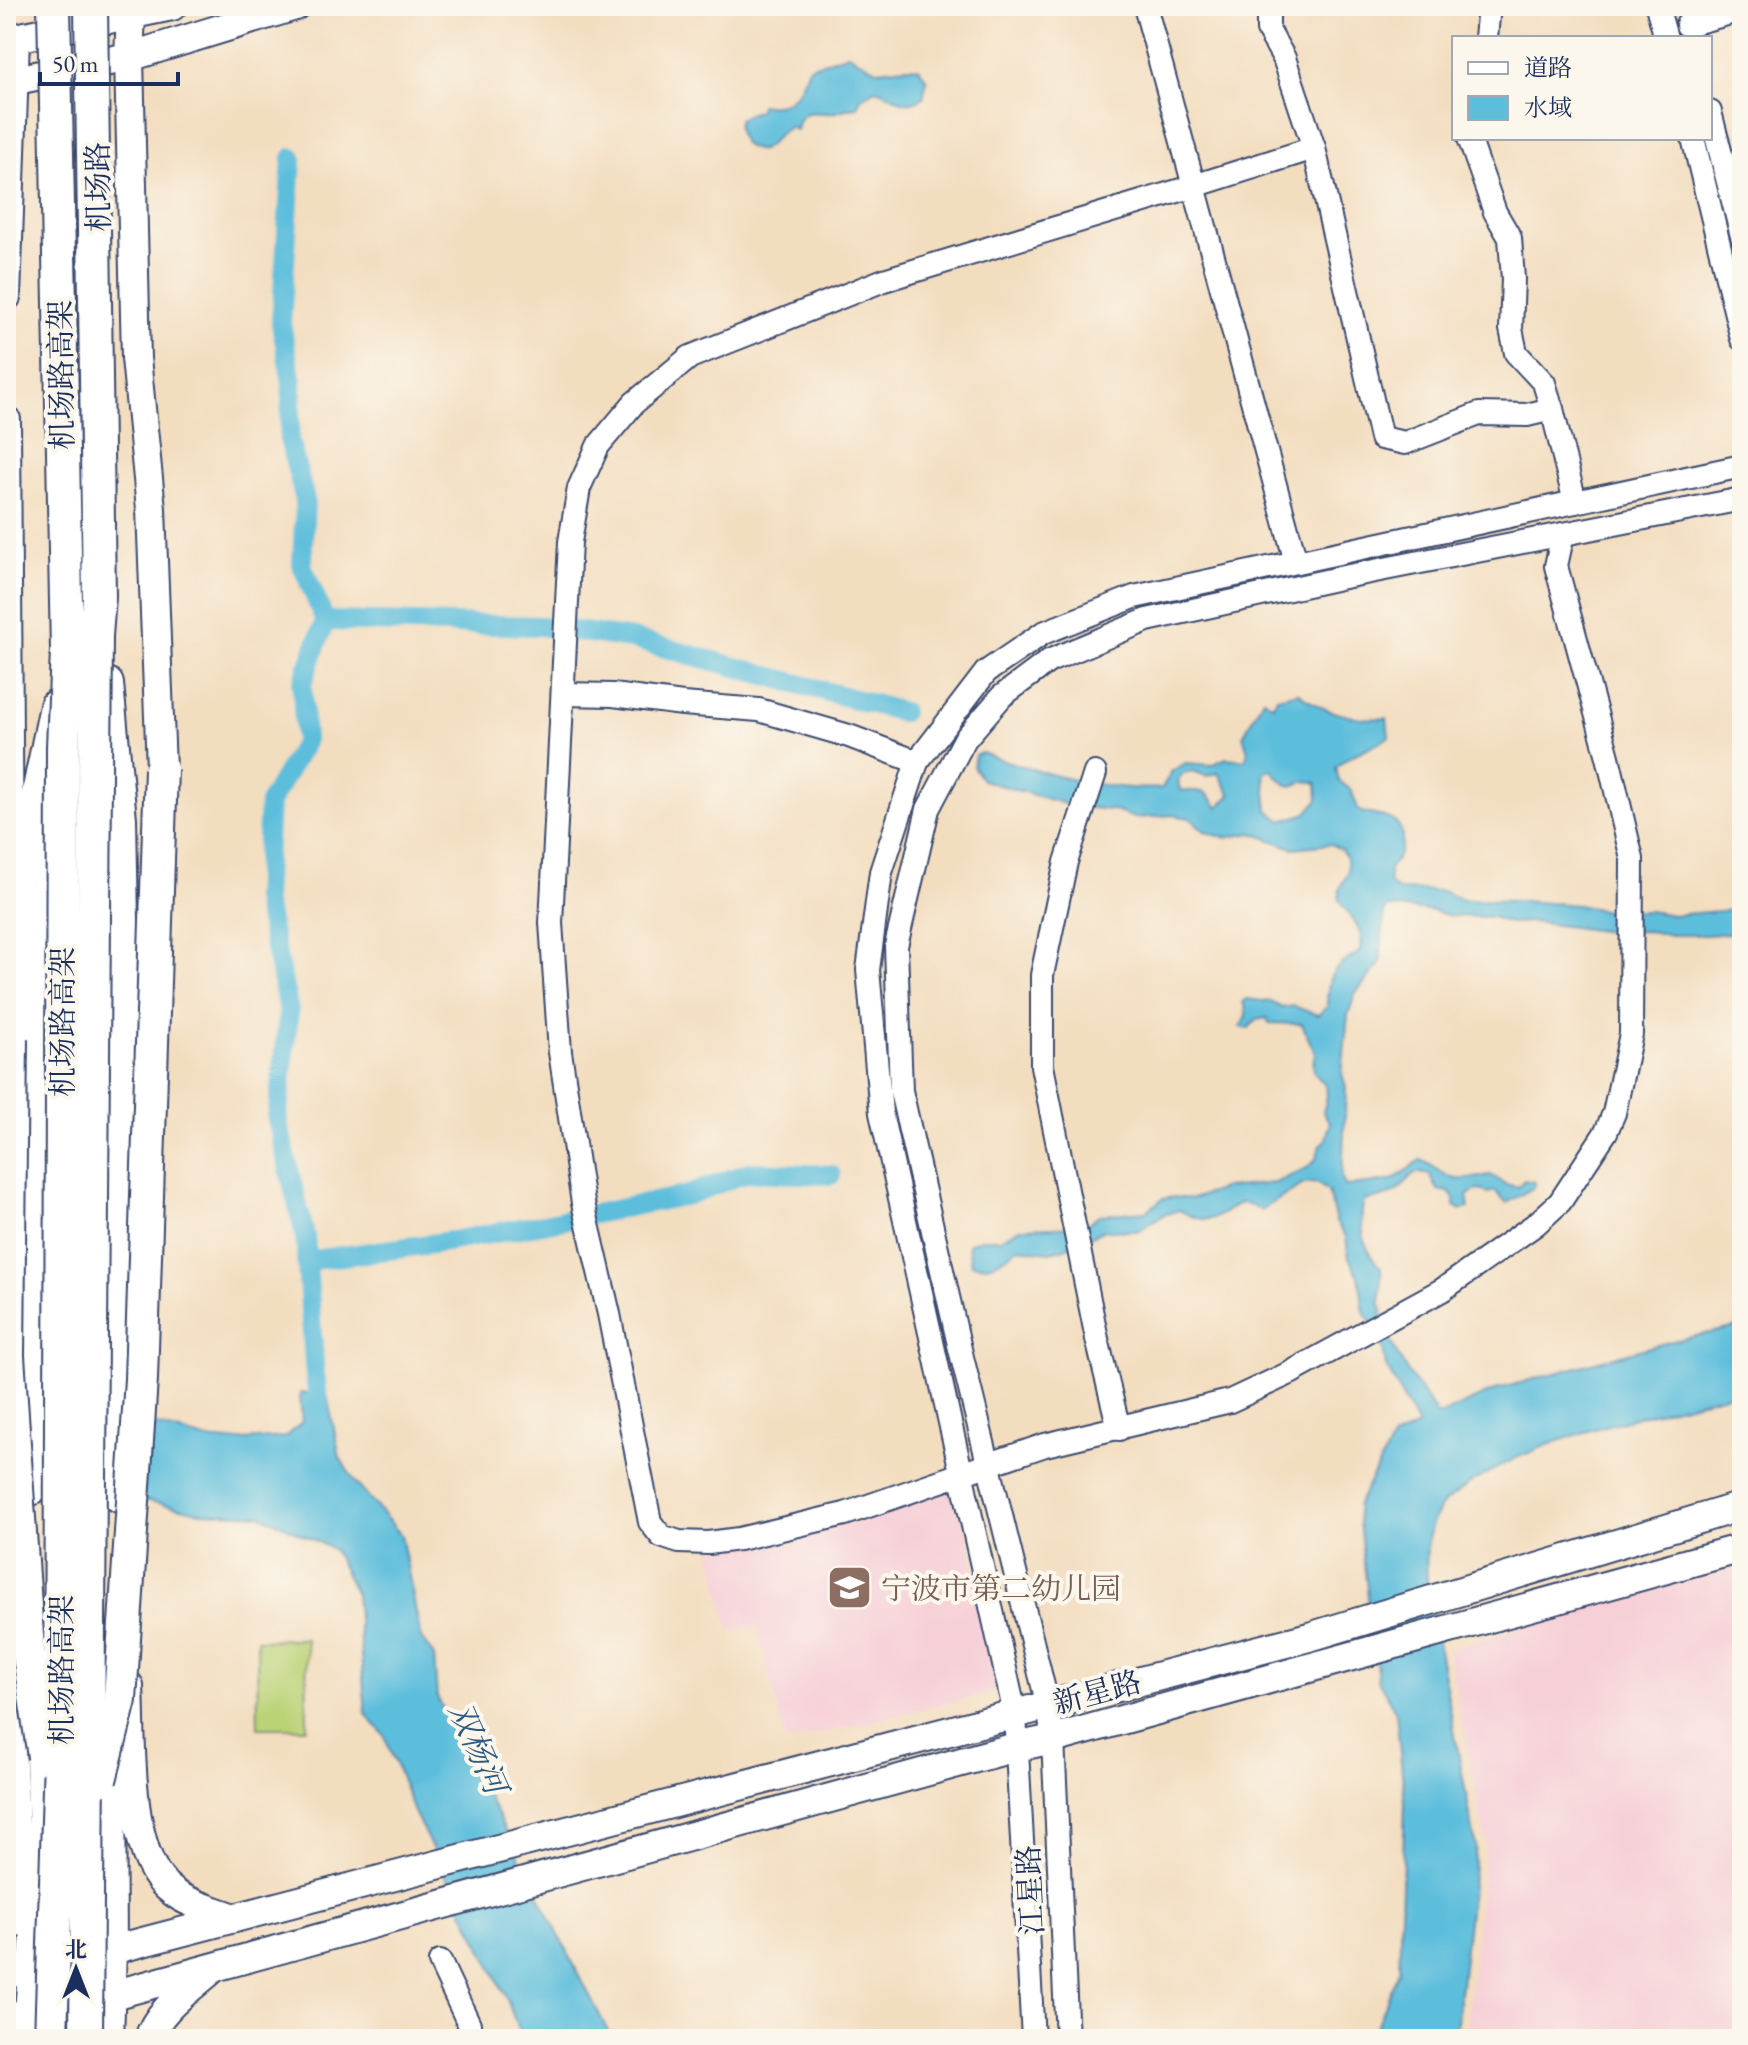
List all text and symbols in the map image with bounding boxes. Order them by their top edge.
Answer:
scale bar [40,36,178,86]
legend [1452,36,1712,140]
text: 50 m [52,48,99,79]
text: 道路 [1524,52,1572,83]
text: 水域 [1524,92,1572,123]
street label: 机场路 [78,142,118,232]
street label: 机场路高架 [40,300,82,450]
street label: 机场路高架 [43,947,82,1097]
school or university icon: 宁波市第二幼儿园 [826,1564,874,1612]
place label: 宁波市第二幼儿园 [881,1569,1121,1608]
street label: 机场路高架 [42,1595,81,1745]
street label: 新星路 [1048,1662,1146,1722]
water label: 双杨河 [439,1696,519,1805]
street label: 江星路 [1008,1844,1052,1936]
north arrow [36,1929,116,2009]
text: 北 [65,1935,87,1964]

